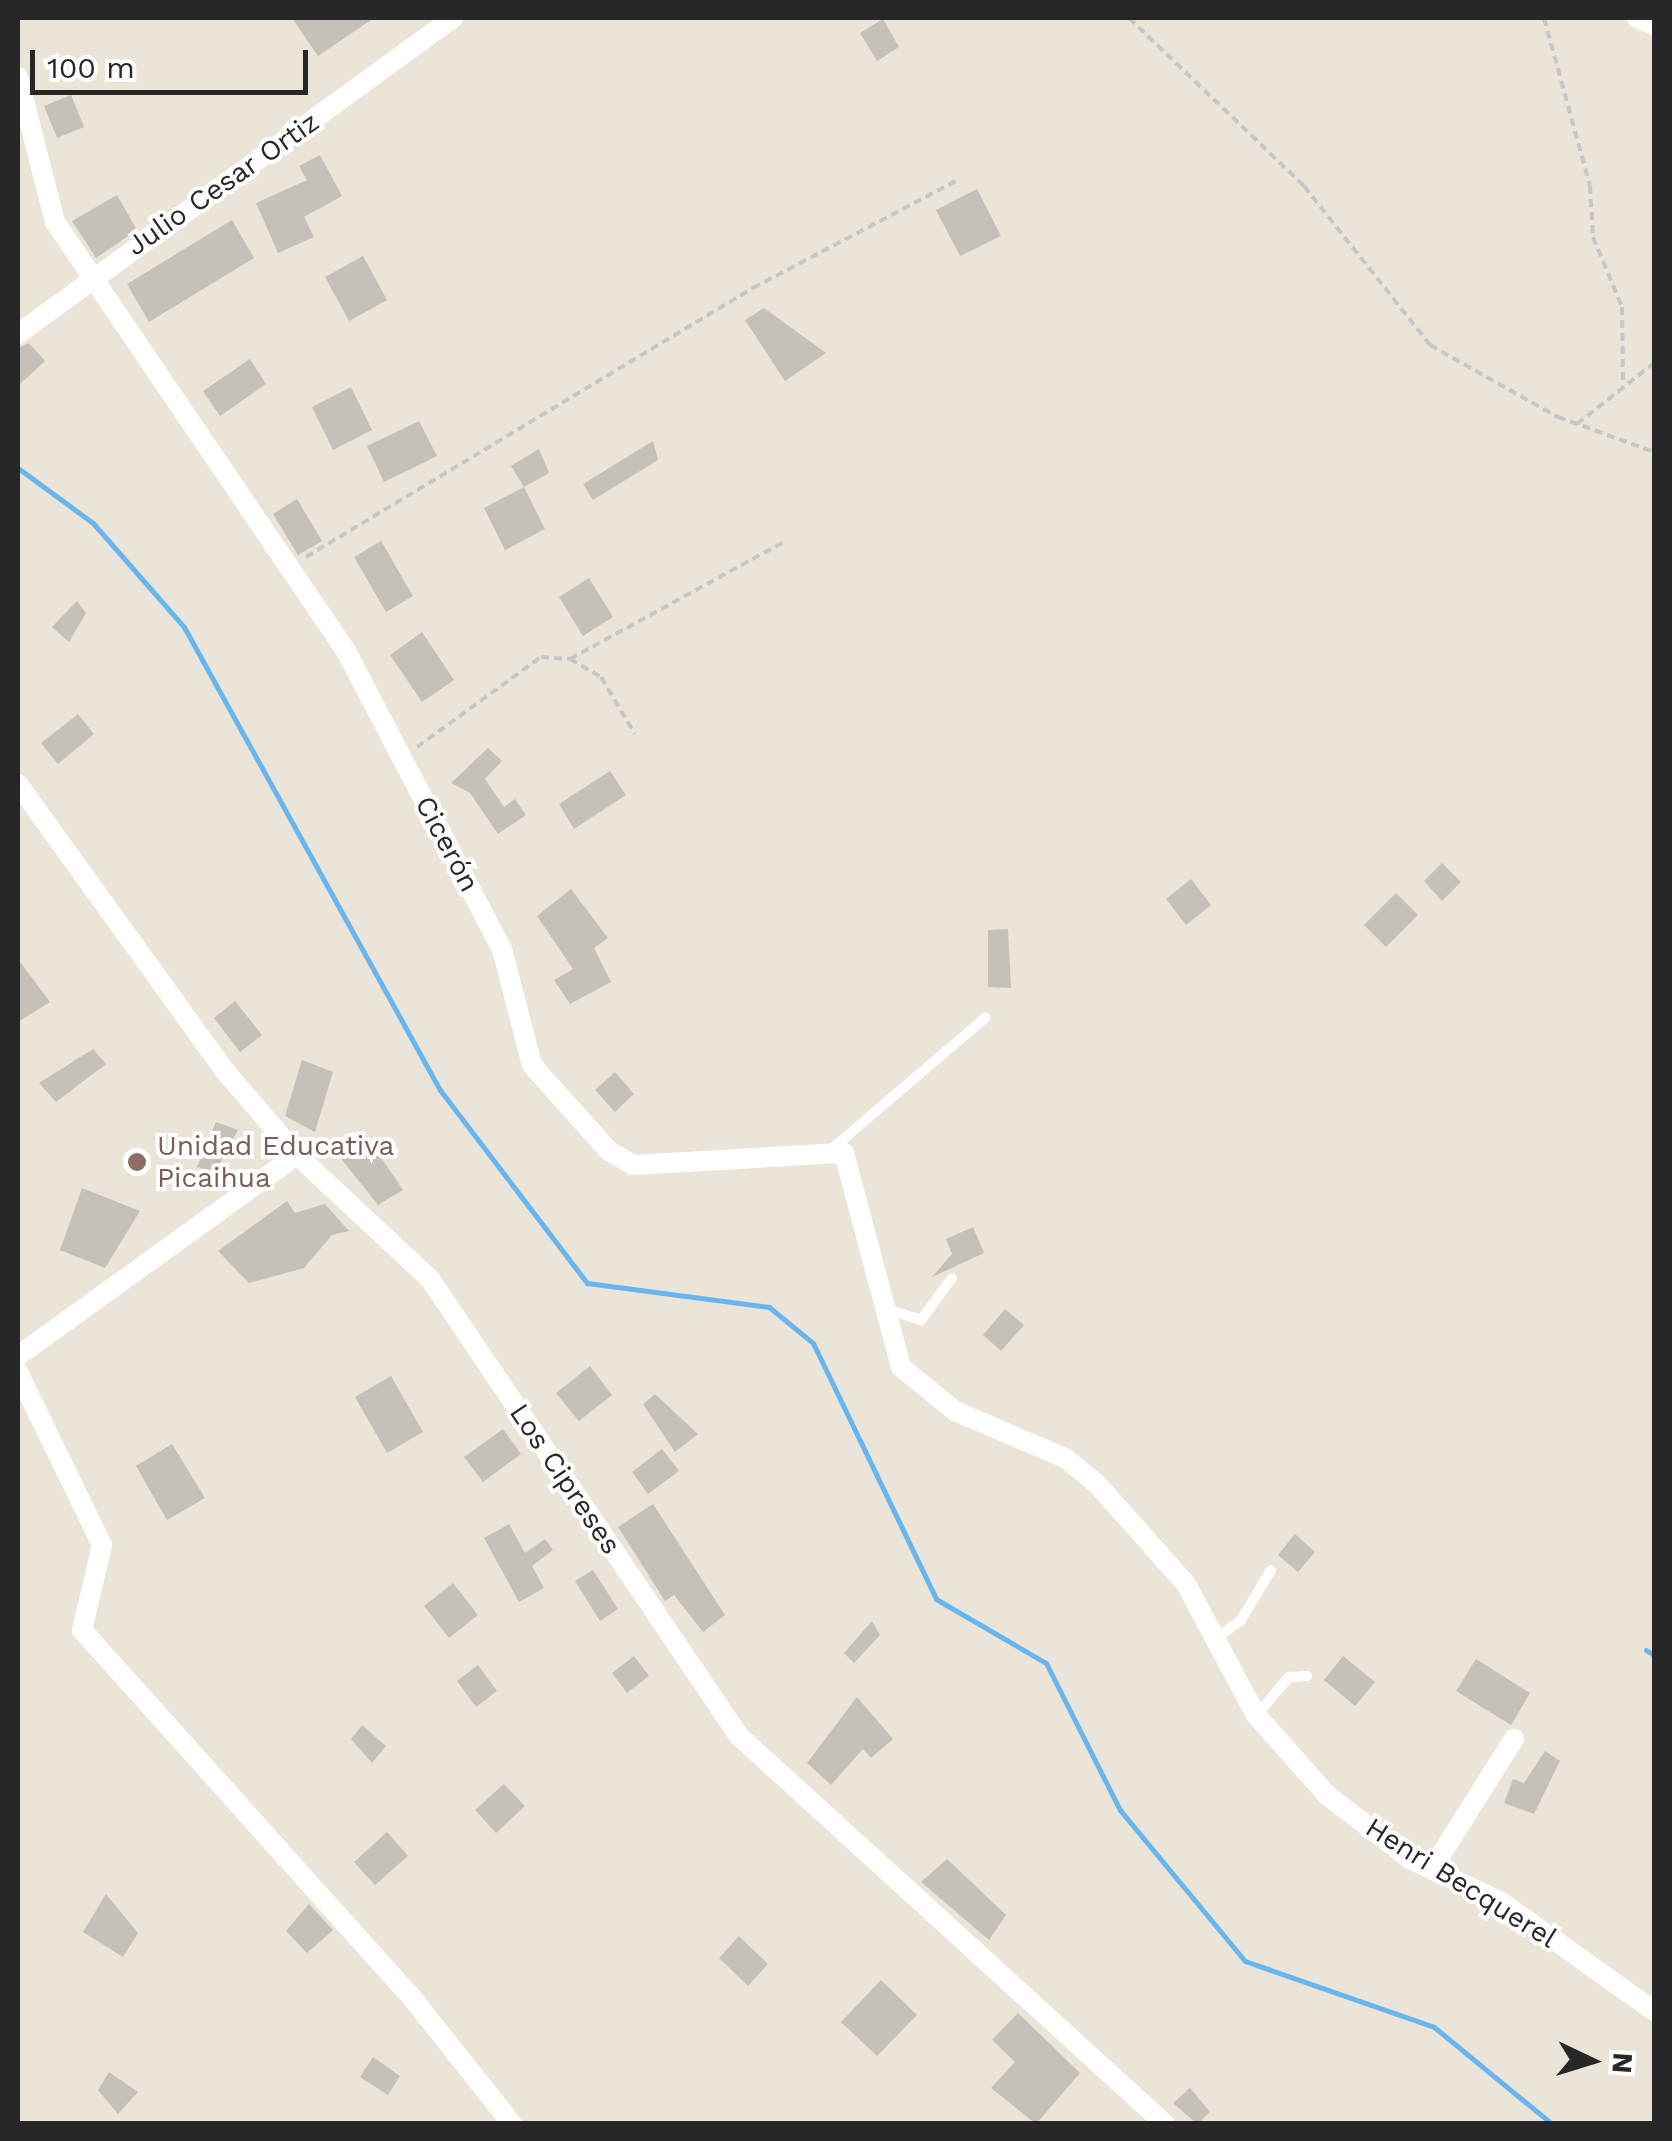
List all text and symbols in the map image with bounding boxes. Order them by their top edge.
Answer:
scale bar [35,30,312,92]
text: 100 m [47,50,135,85]
street label: Julio Cesar Ortiz [120,105,326,263]
street label: Cicerón [408,790,486,898]
place label: Unidad Educativa Picaihua [157,1129,394,1195]
marker: Unidad Educativa Picaihua [126,1151,148,1173]
street label: Los Cipreses [502,1397,628,1561]
street label: Henri Becquerel [1359,1811,1563,1955]
north arrow [1542,2011,1642,2111]
text: N [1605,2052,1640,2075]

